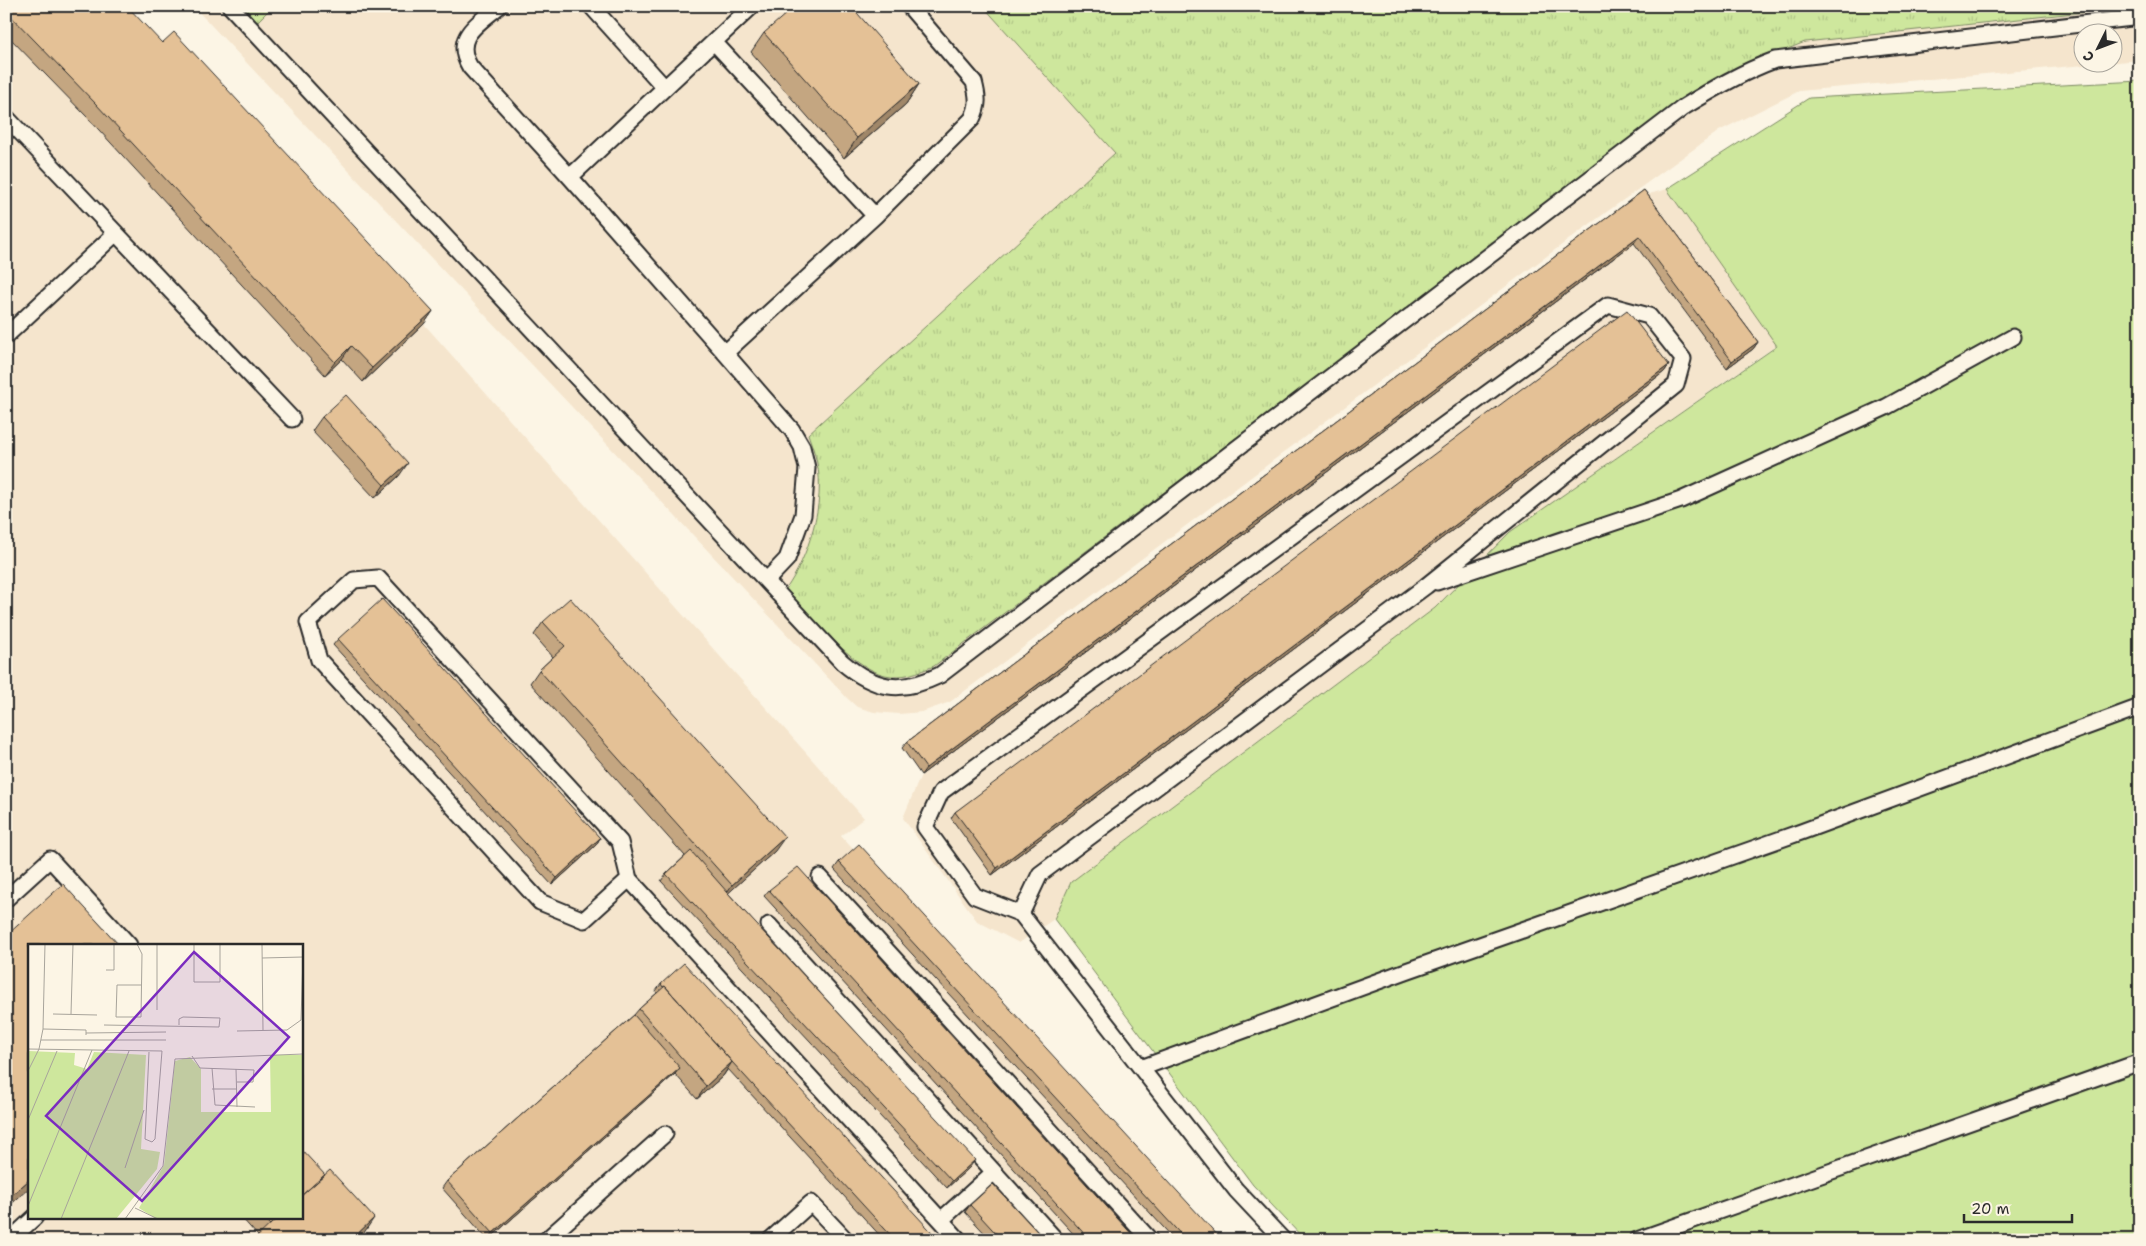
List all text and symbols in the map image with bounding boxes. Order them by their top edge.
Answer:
north arrow [2074,22,2124,72]
text: С [2079,47,2098,66]
inset map [28,944,302,1218]
scale bar [1964,1191,2071,1223]
text: 20 m [1971,1199,2010,1219]

